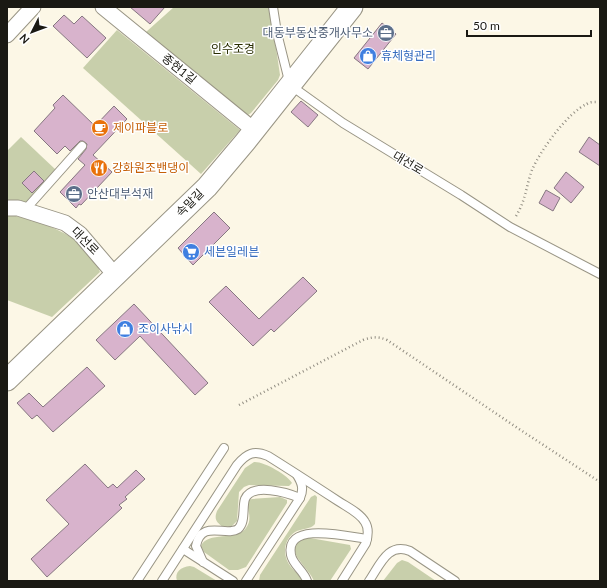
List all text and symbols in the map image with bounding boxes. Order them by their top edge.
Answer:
north arrow [12,12,52,52]
scale bar [467,12,591,38]
text: 50 m [473,18,500,33]
office icon: 대동부동산중개사무소 [376,23,396,43]
place label: 대동부동산중개사무소 [263,25,373,40]
text: N [17,32,32,47]
park label: 인수조경 [211,41,255,56]
shop icon: 휴체형관리 [358,46,378,66]
place label: 휴체형관리 [381,48,436,63]
street label: 종현1길 [159,50,200,87]
cafe icon: 제이파블로 [90,118,110,138]
place label: 제이파블로 [113,120,168,135]
street label: 대선로 [390,148,426,178]
restaurant icon: 강화원조밴댕이 [89,158,109,178]
place label: 강화원조밴댕이 [112,160,189,175]
office icon: 안산대부석재 [64,184,84,204]
place label: 안산대부석재 [87,186,153,201]
street label: 속말길 [173,186,207,220]
street label: 대선로 [68,224,102,258]
supermarket icon: 세븐일레븐 [181,242,201,262]
place label: 세븐일레븐 [204,244,259,259]
shop icon: 조이사낚시 [115,319,135,339]
place label: 조이사낚시 [138,321,193,336]

